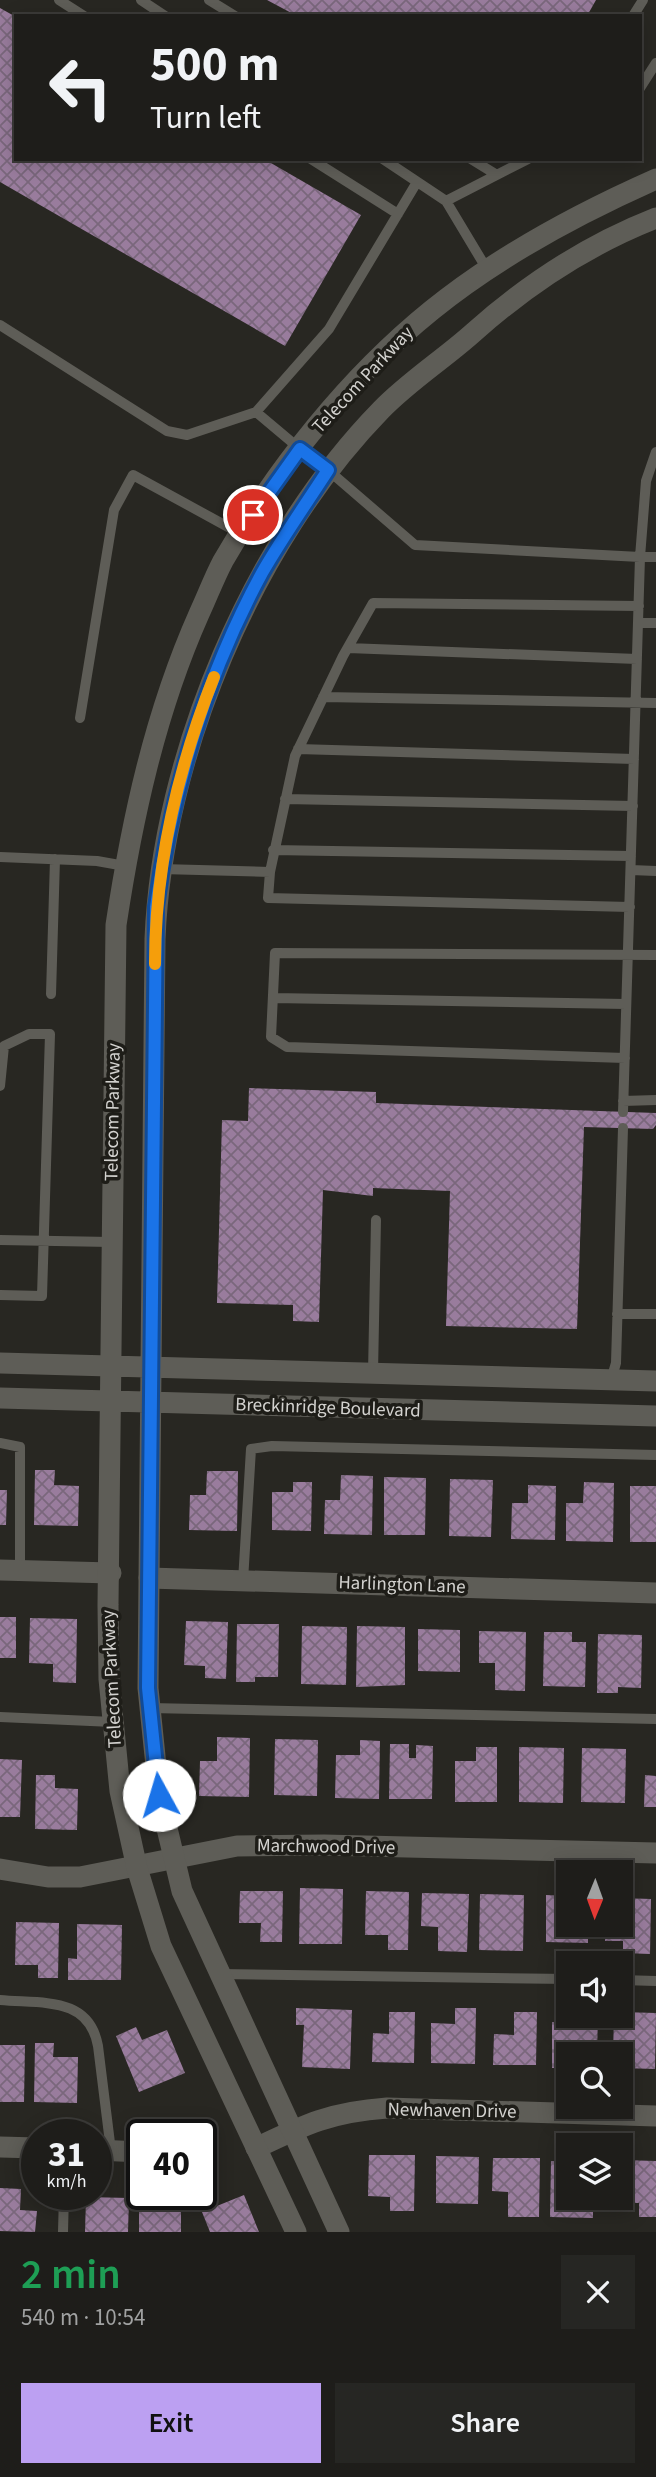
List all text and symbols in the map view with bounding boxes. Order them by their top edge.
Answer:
text: 500 m [150,30,279,100]
icon: left [35,42,126,133]
text: Turn left [150,95,261,141]
street label: Telecom Parkway [306,320,420,440]
pin [223,485,283,545]
icon: arrive [234,496,272,534]
street label: Telecom Parkway [98,1043,128,1181]
street label: Breckinridge Boulevard [235,1391,421,1425]
street label: Harlington Lane [338,1569,466,1601]
street label: Telecom Parkway [95,1609,129,1749]
position arrow [122,1758,196,1832]
street label: Marchwood Drive [257,1832,395,1862]
north arrow [556,1860,634,1937]
map controls [556,1860,633,2210]
button: sound [556,1951,633,2028]
button: search [556,2042,633,2119]
street label: Newhaven Drive [387,2096,517,2126]
speed limit sign: 40 [126,2119,217,2210]
text: 31 [48,2130,85,2180]
button: layers [556,2133,633,2210]
text: km/h [47,2169,86,2194]
text: 2 min [21,2245,121,2305]
button: close [561,2255,635,2329]
text: 540 m · 10:54 [21,2301,145,2334]
button: Exit [21,2383,321,2463]
button: Share [335,2383,635,2463]

